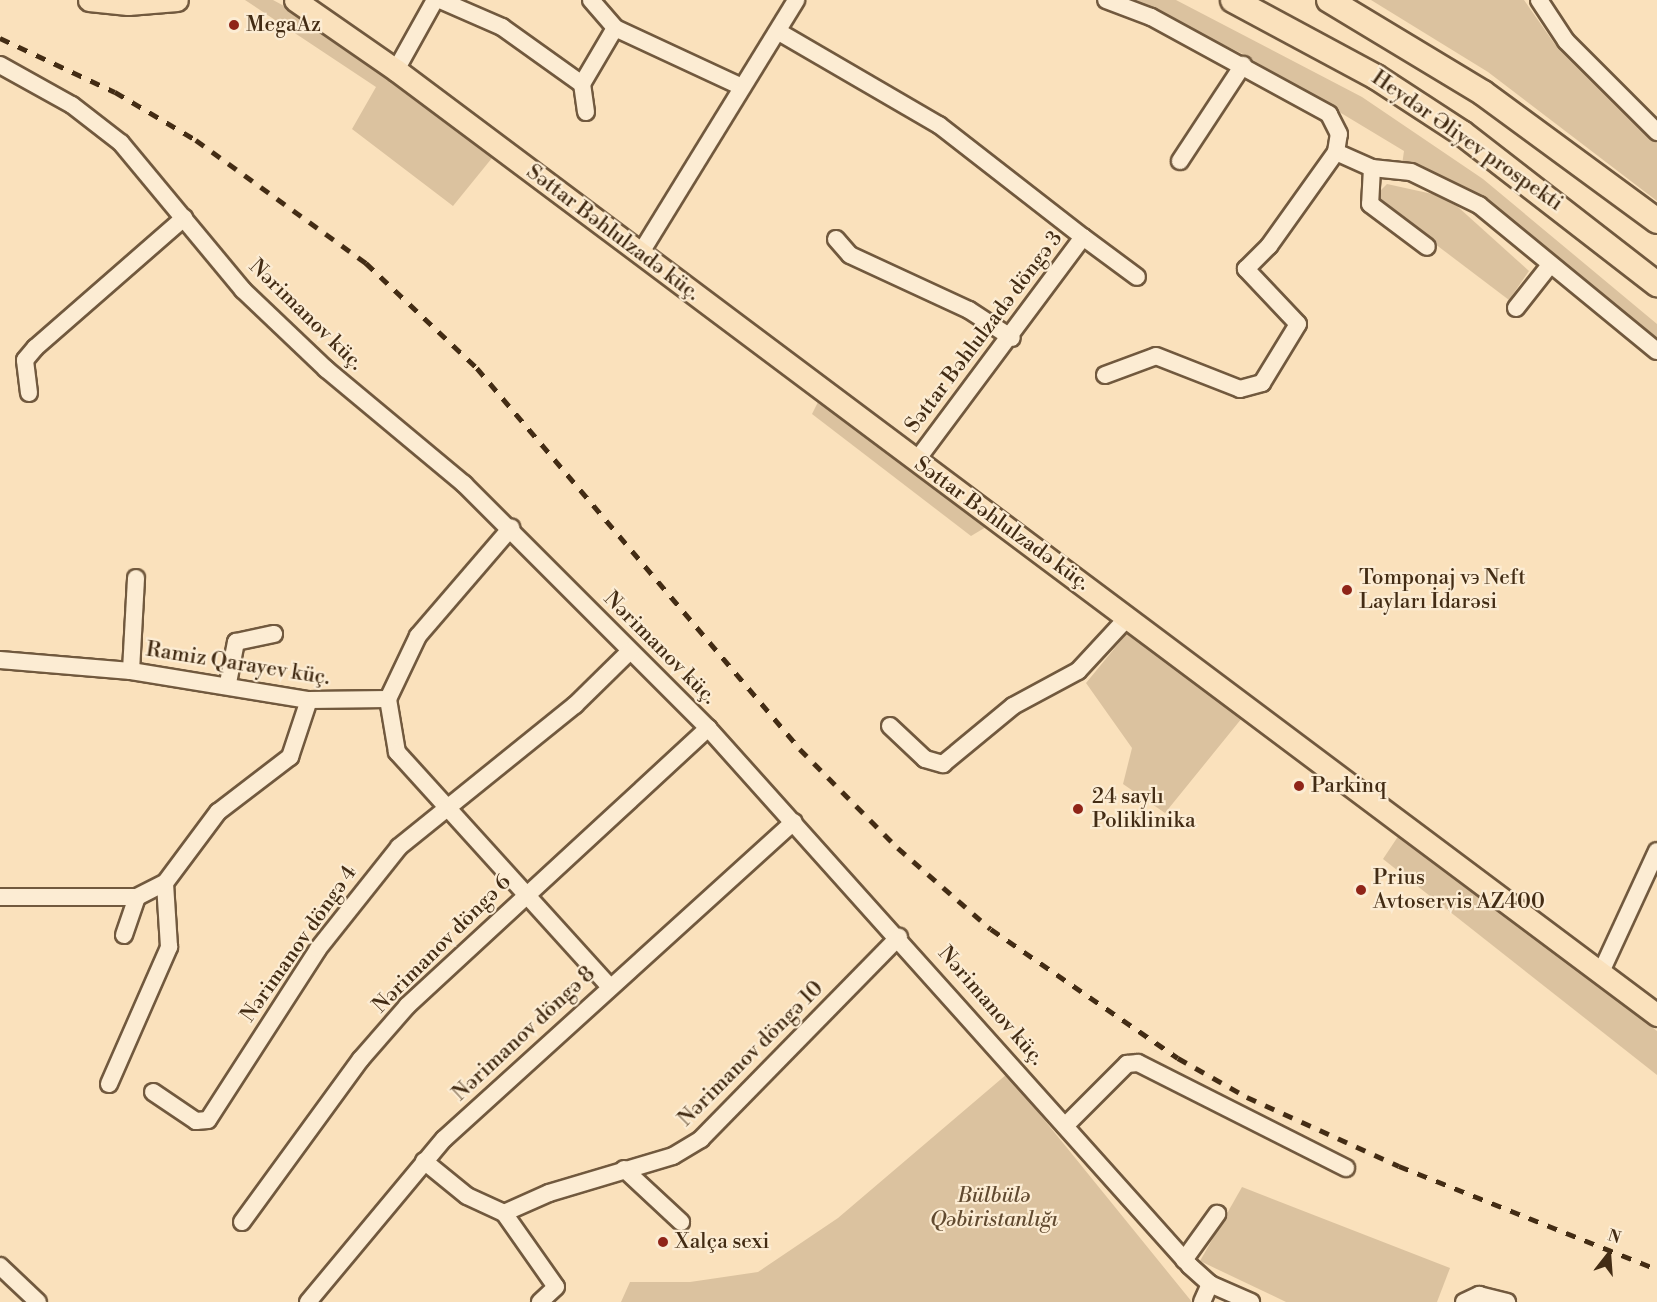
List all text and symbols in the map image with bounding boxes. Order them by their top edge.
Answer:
place label: MegaAz [246,12,321,38]
marker: MegaAz [227,18,241,32]
street label: Heydər Əliyev prospekti [1367,65,1567,217]
street label: Səttar Bəhlulzadə küç. [521,159,705,307]
street label: Səttar Bəhlulzadə döngə 3 [900,226,1068,438]
street label: Nərimanov küç. [244,254,368,376]
street label: Səttar Bəhlulzadə küç. [909,452,1095,596]
place label: Tomponaj vэ Neft Layları İdarəsi [1359,565,1526,615]
marker: Tomponaj vэ Neft Layları İdarəsi [1340,583,1354,597]
street label: Nərimanov küç. [598,586,722,710]
street label: Ramiz Qarayev küç. [144,637,332,691]
place label: Parkinq [1311,773,1386,799]
marker: Parkinq [1292,779,1306,793]
place label: 24 saylı Poliklinika [1092,784,1196,834]
marker: 24 saylı Poliklinika [1069,800,1087,818]
street label: Nərimanov döngə 4 [236,861,362,1027]
place label: Prius Avtoservis AZ400 [1373,865,1545,915]
street label: Nərimanov döngə 6 [368,870,516,1018]
marker: Prius Avtoservis AZ400 [1354,883,1368,897]
street label: Nərimanov küç. [933,941,1049,1071]
street label: Nərimanov döngə 8 [448,962,600,1106]
street label: Nərimanov döngə 10 [673,976,829,1132]
park label: Bülbülə Qəbiristanlığı [930,1183,1058,1233]
north arrow [1579,1224,1639,1284]
text: N [1605,1225,1623,1248]
place label: Xalça sexi [675,1229,769,1255]
marker: Xalça sexi [656,1235,670,1249]

